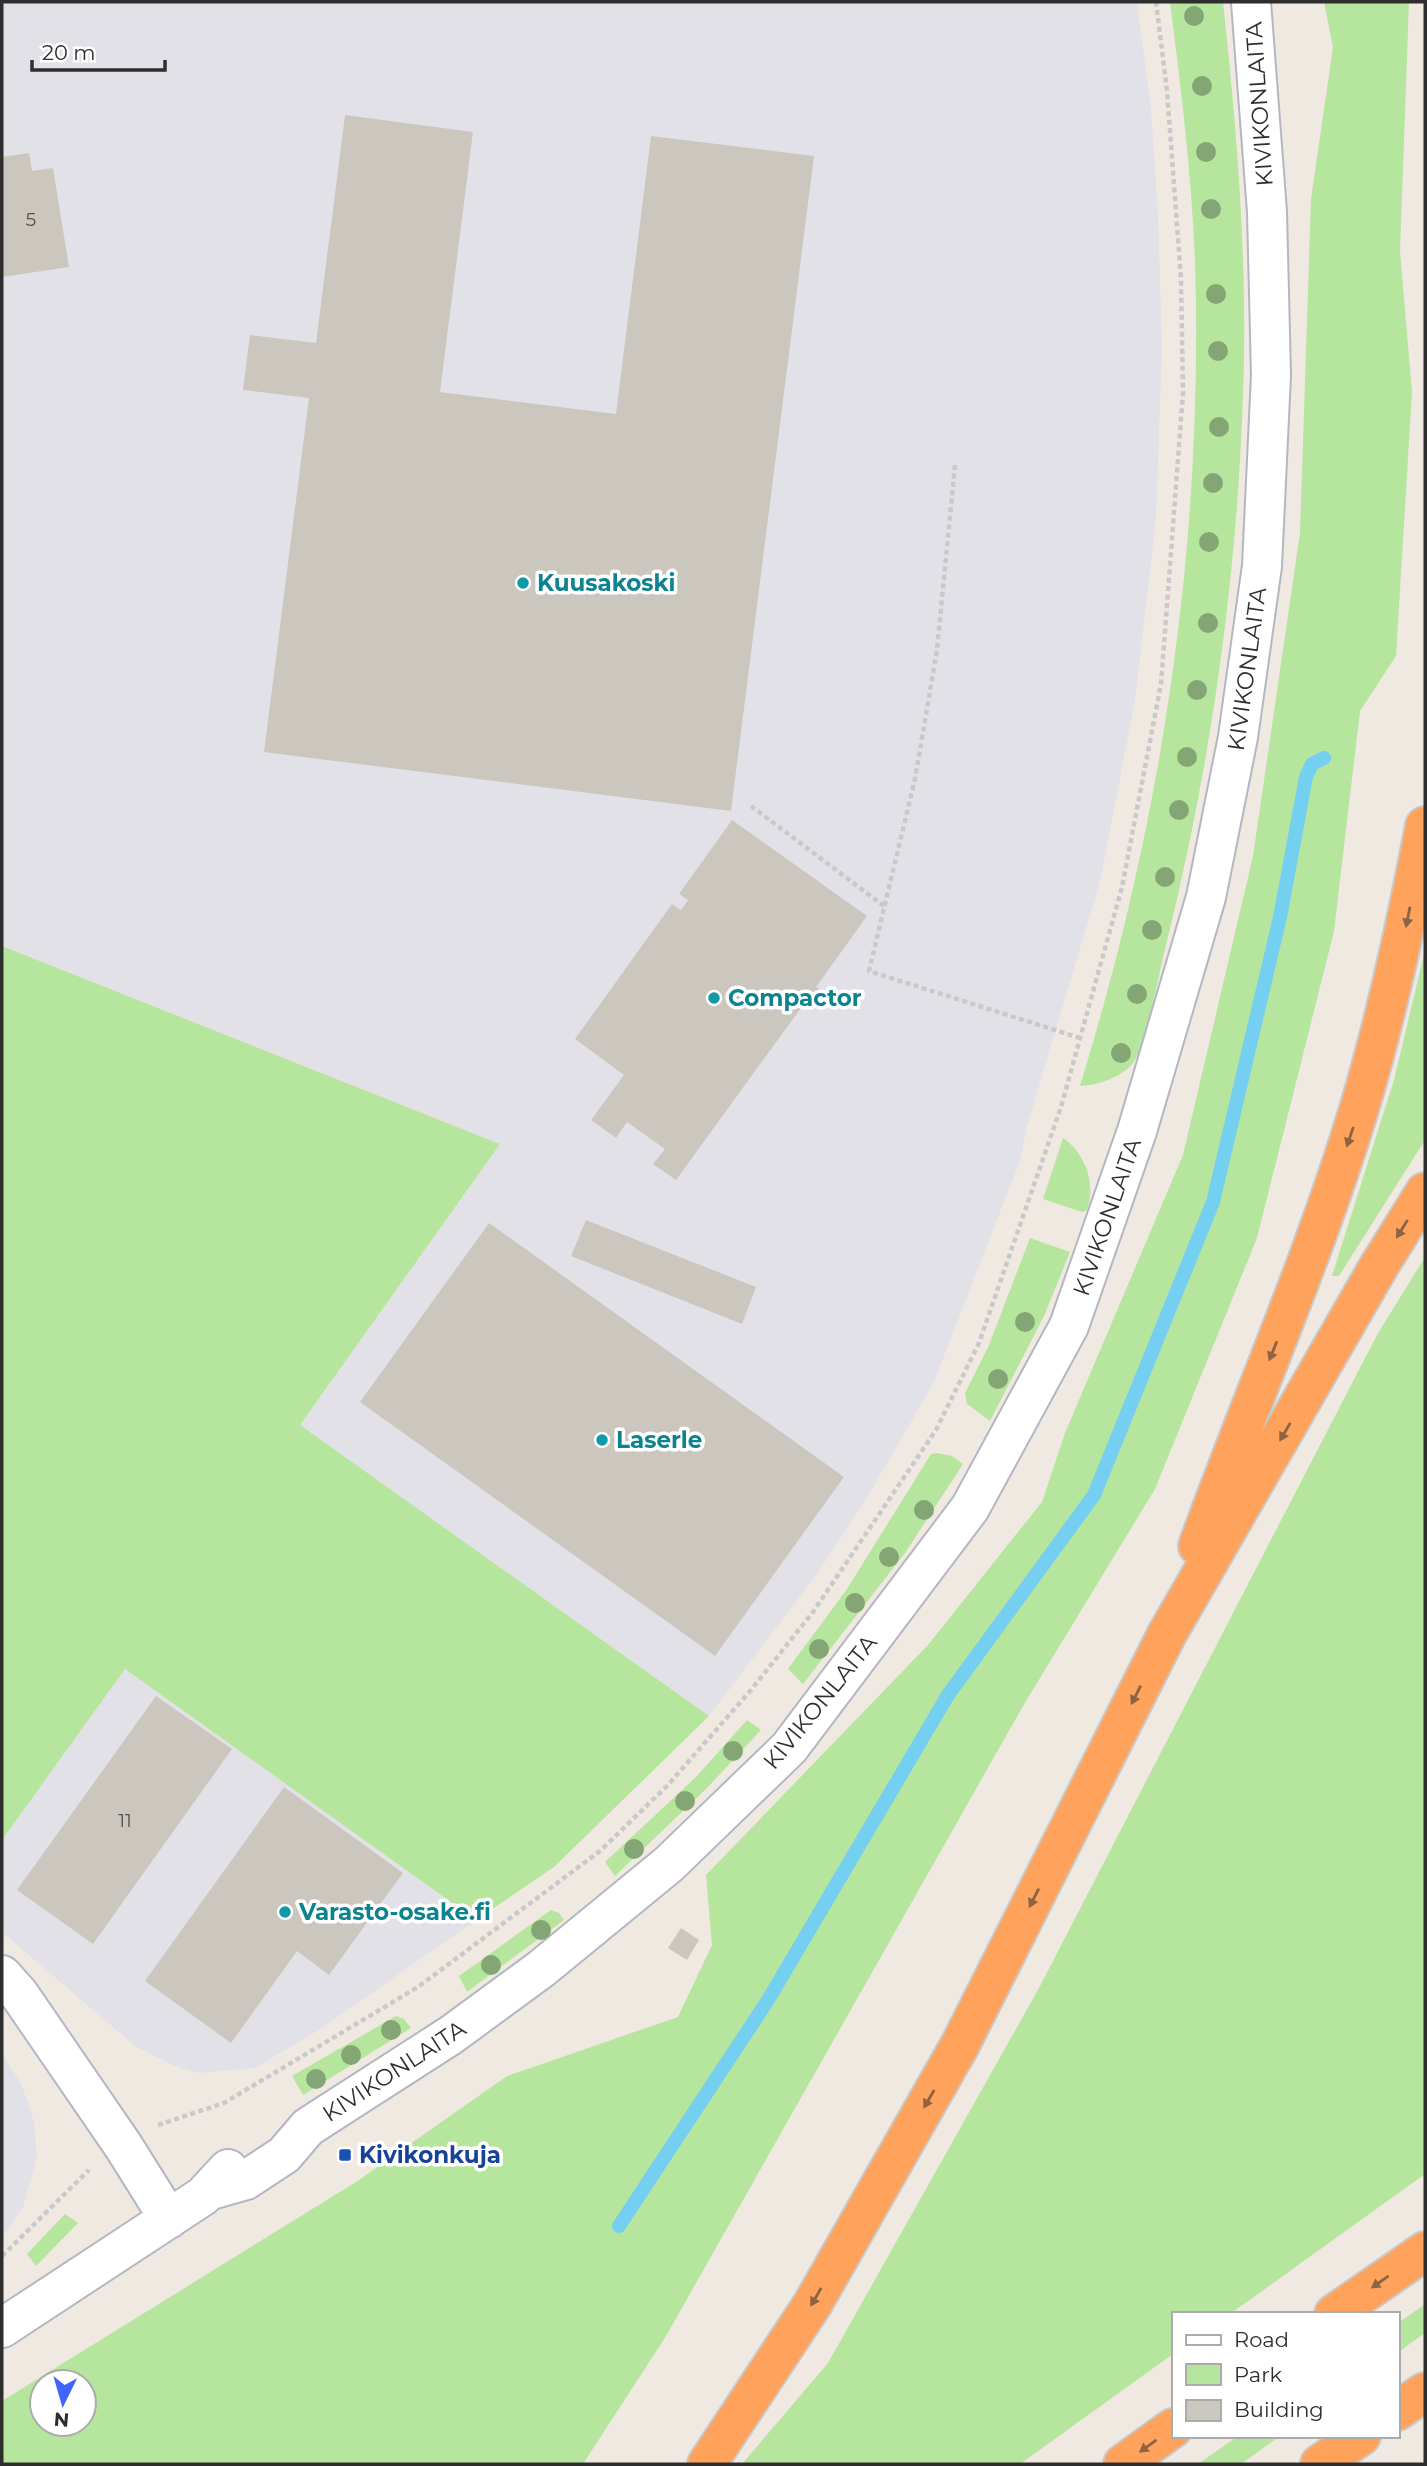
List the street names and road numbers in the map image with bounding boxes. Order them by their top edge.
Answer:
street label: KIVIKONLAITA [1239,20,1279,187]
street label: KIVIKONLAITA [1222,585,1272,753]
street label: KIVIKONLAITA [1067,1134,1147,1300]
street label: KIVIKONLAITA [757,1629,883,1775]
street label: KIVIKONLAITA [317,2014,471,2128]

